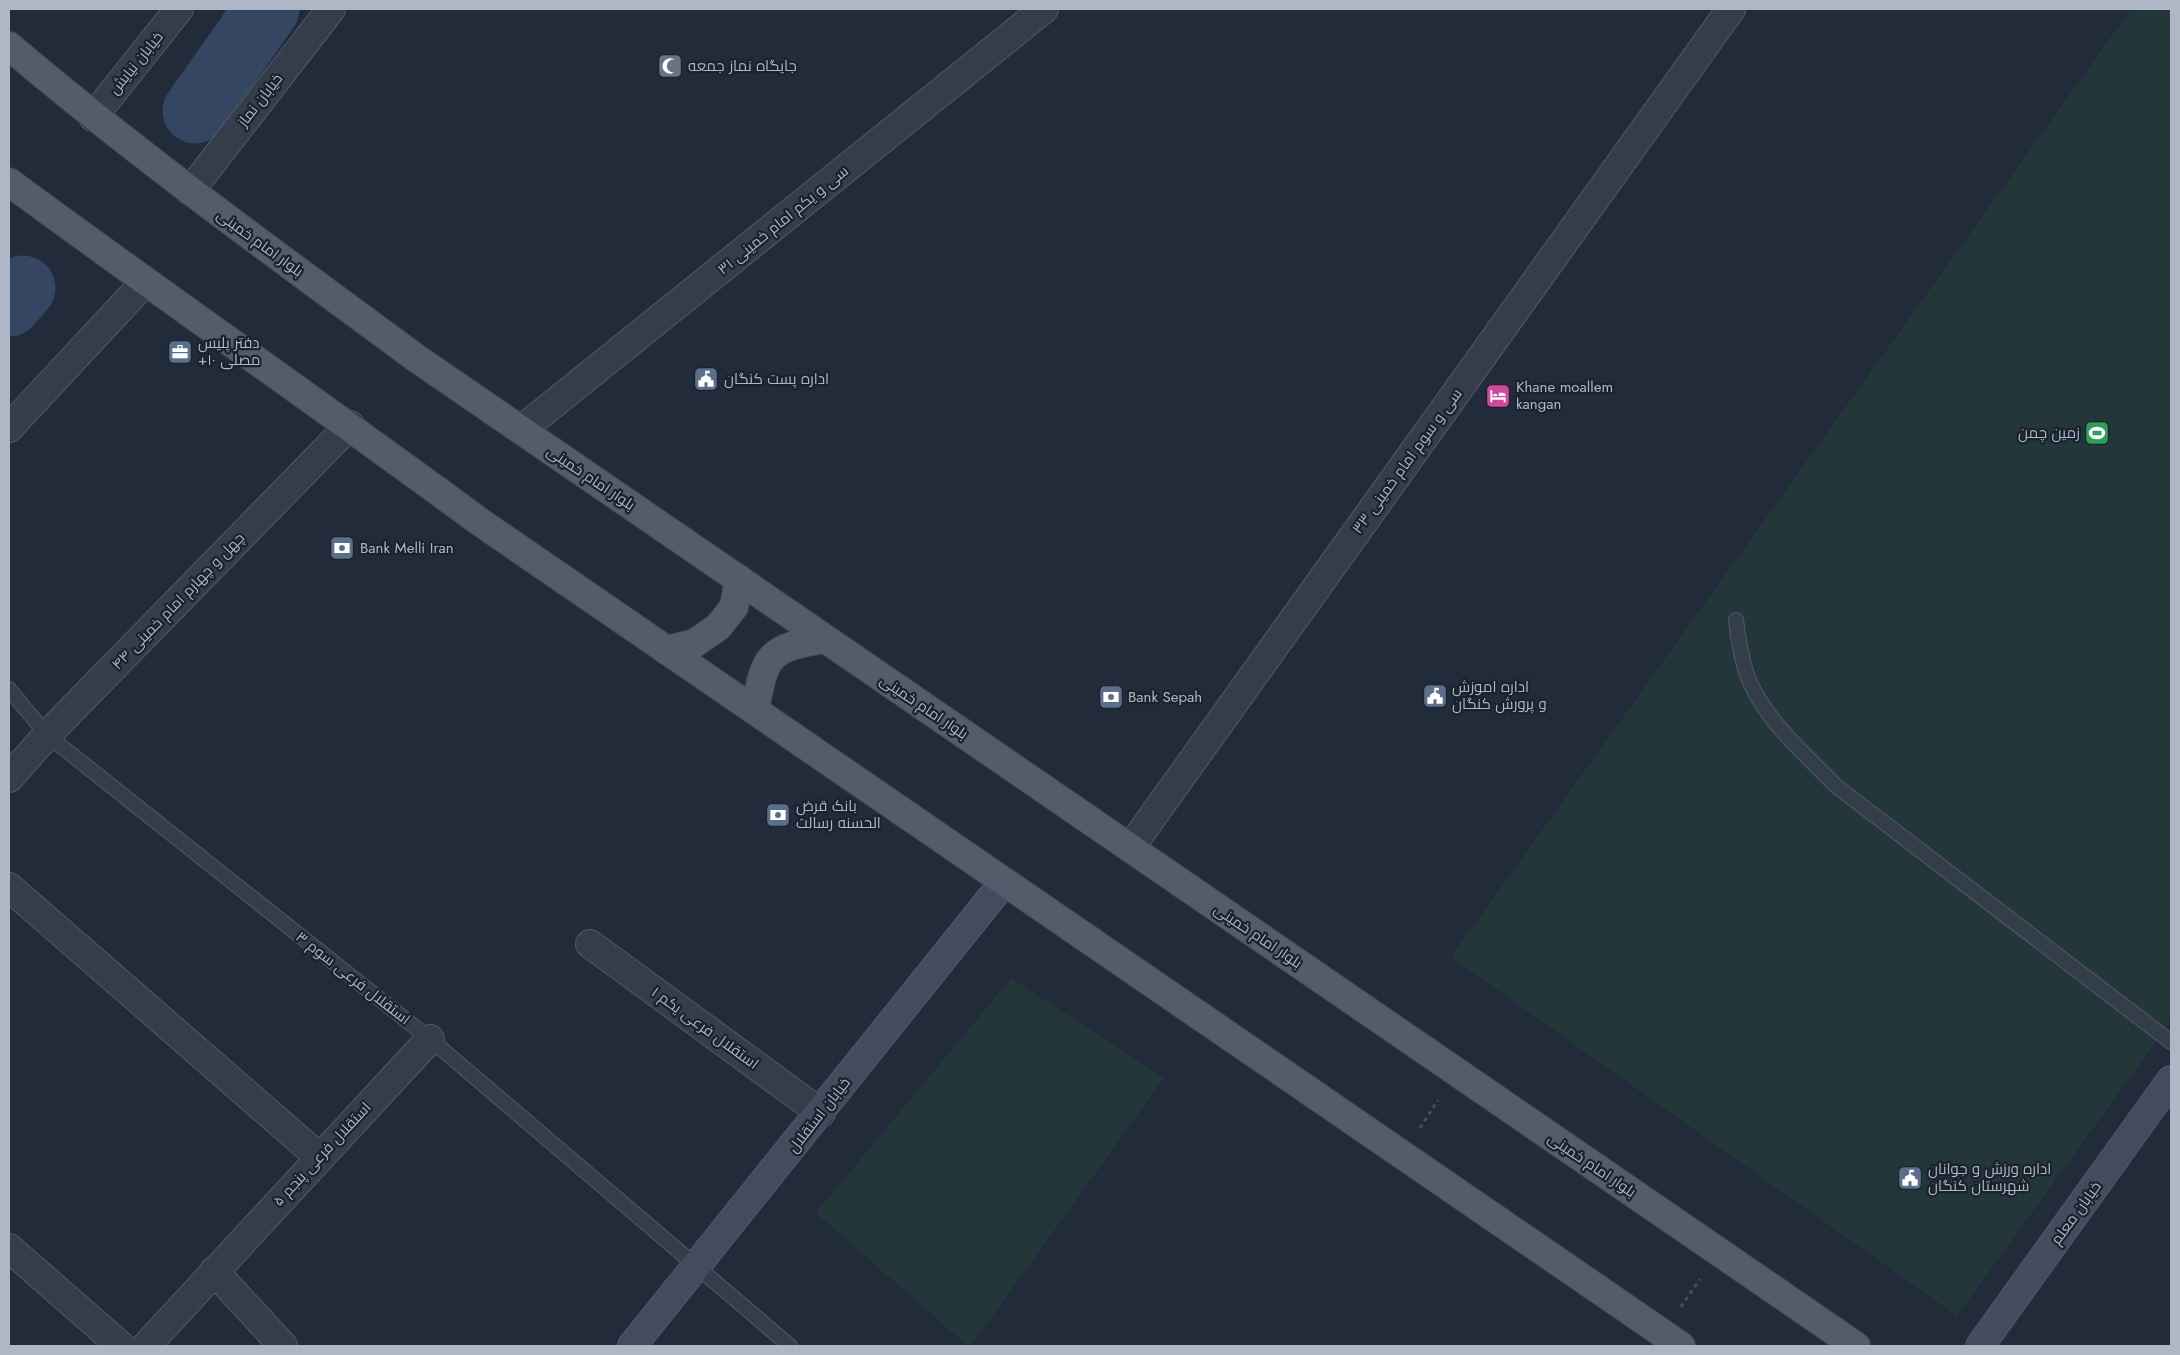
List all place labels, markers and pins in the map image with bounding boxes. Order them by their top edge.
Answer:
mosque icon: جایگاه نماز جمعه [657,53,683,79]
place label: جایگاه نماز جمعه [688,55,797,77]
place label: دفتر پلیس +۱۰ مصلی [198,332,260,371]
office icon: دفتر پلیس +۱۰ مصلی [167,339,193,365]
public building icon: اداره پست کنگان [693,366,719,392]
place label: اداره پست کنگان [724,368,829,390]
place label: Khane moallem kangan [1516,376,1613,415]
hotel icon: Khane moallem kangan [1485,383,1511,409]
sports icon: زمین چمن [2084,420,2110,446]
place label: زمین چمن [2018,422,2080,444]
bank icon: Bank Melli Iran [329,535,355,561]
place label: Bank Melli Iran [360,537,454,559]
place label: اداره اموزش و پرورش کنگان [1452,676,1547,715]
public building icon: اداره اموزش و پرورش کنگان [1422,683,1448,709]
bank icon: Bank Sepah [1098,684,1124,710]
place label: Bank Sepah [1128,686,1202,708]
place label: بانک قرض الحسنه رسالت [796,795,881,834]
bank icon: بانک قرض الحسنه رسالت [765,802,791,828]
place label: اداره ورزش و جوانان شهرستان کنگان [1928,1158,2051,1197]
public building icon: اداره ورزش و جوانان شهرستان کنگان [1897,1165,1923,1191]

